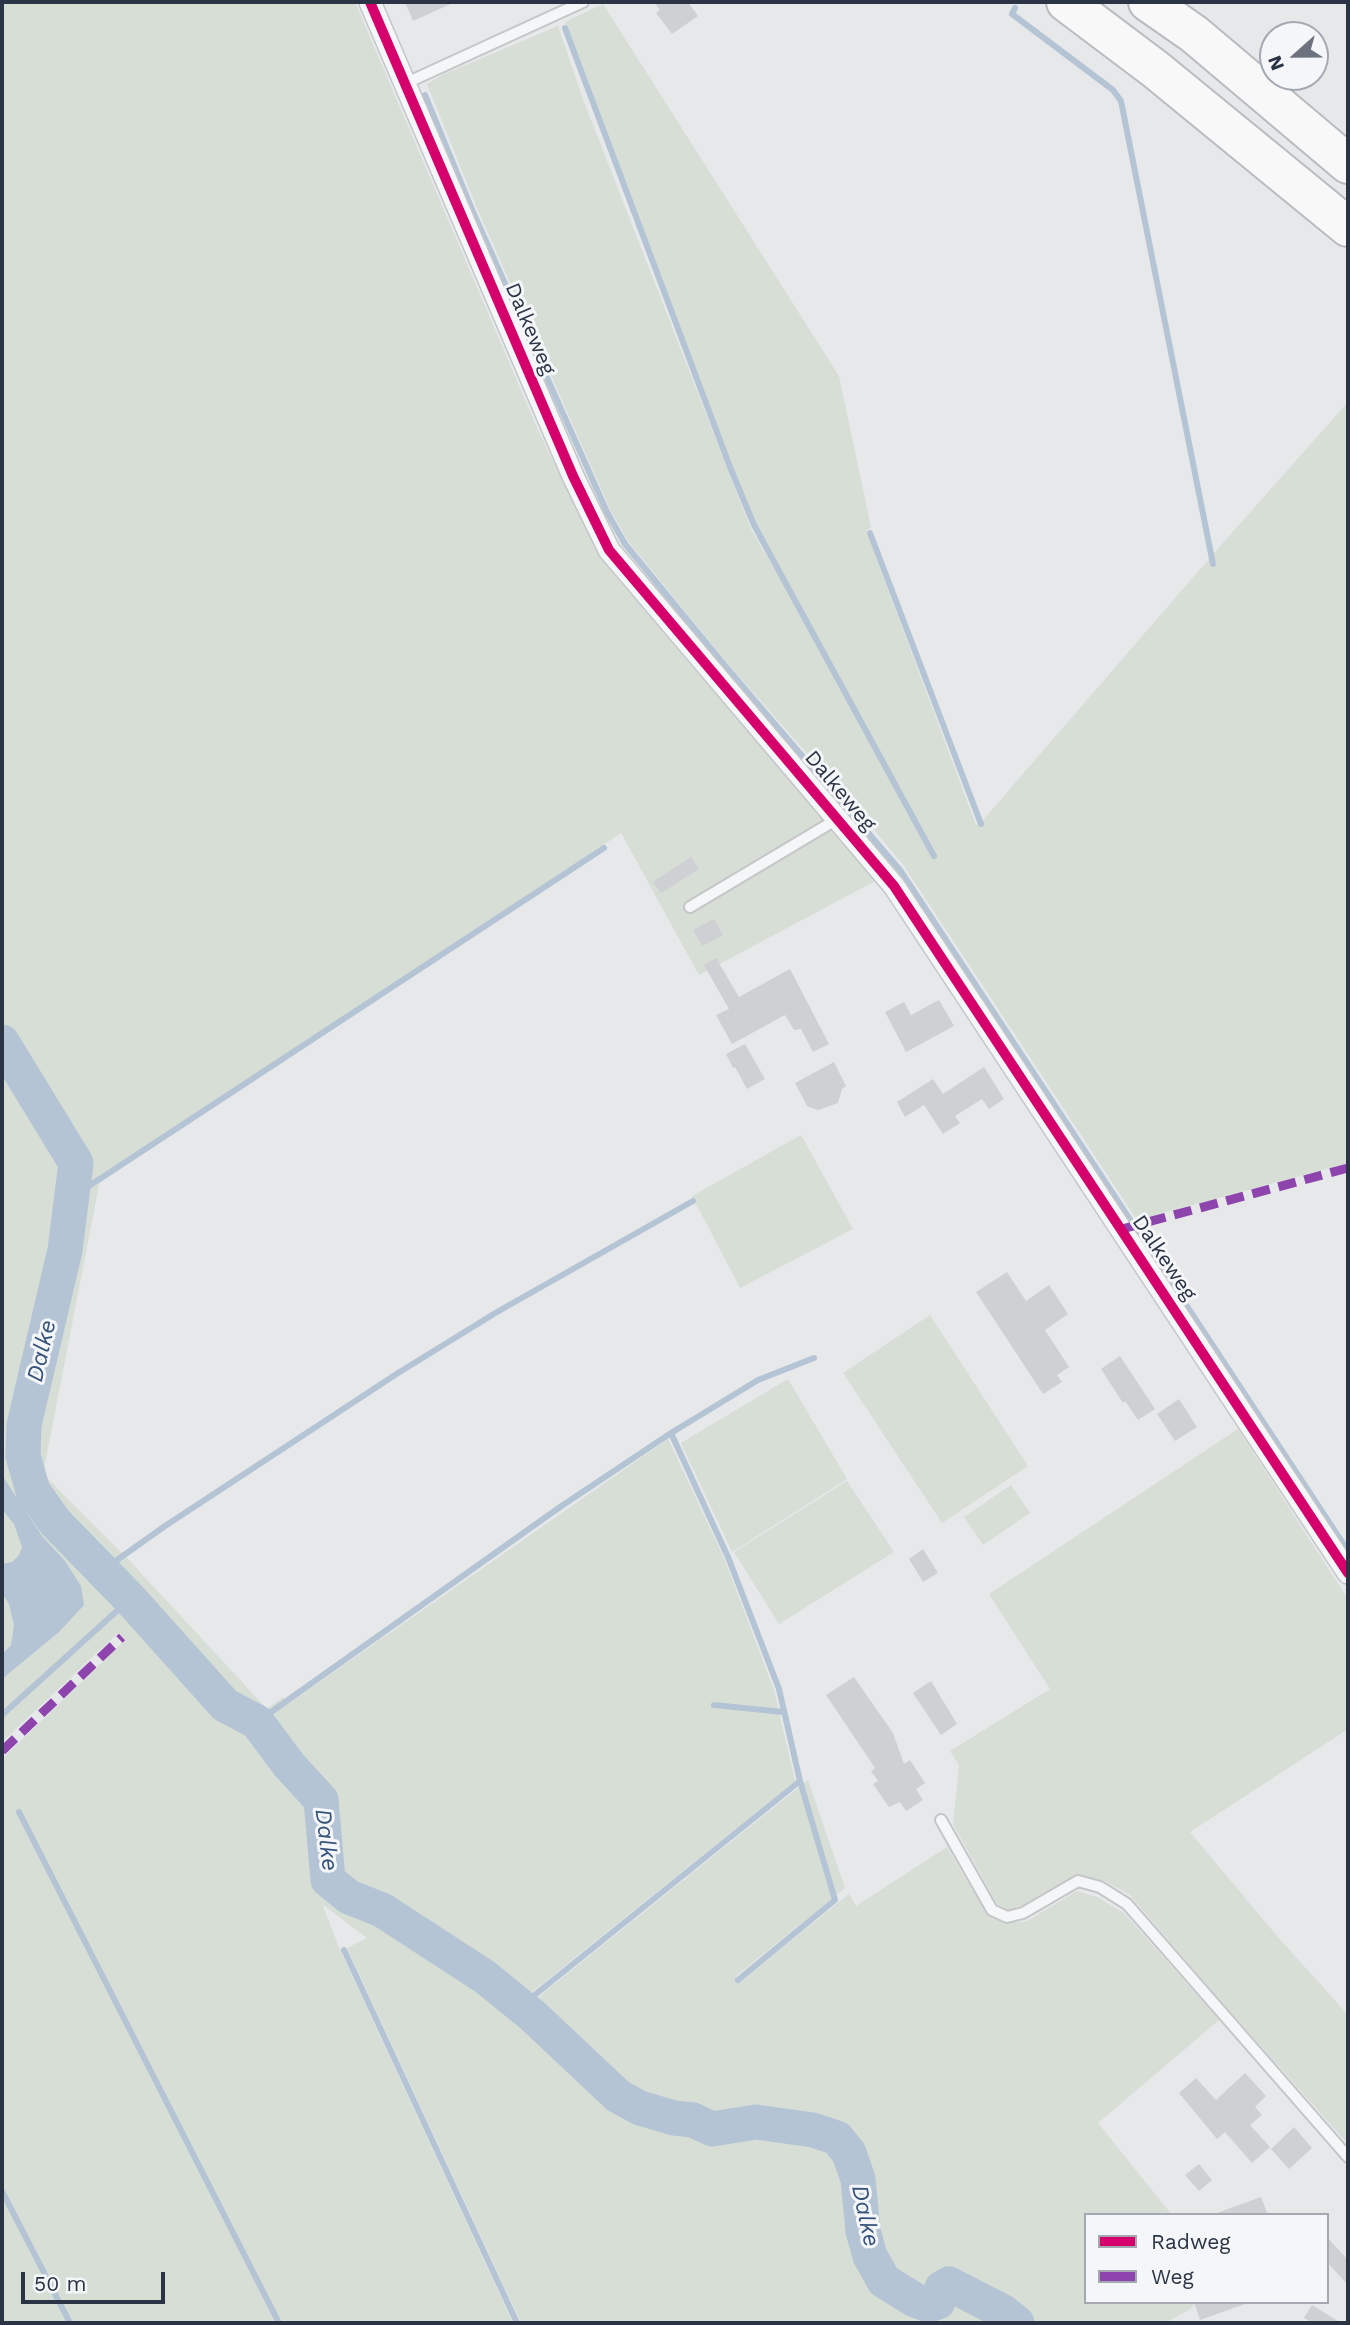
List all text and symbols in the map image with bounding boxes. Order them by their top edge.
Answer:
north arrow [1259,21,1329,91]
text: N [1263,52,1289,74]
street label: Dalkeweg [499,279,561,379]
street label: Dalkeweg [799,746,881,836]
street label: Dalkeweg [1126,1211,1202,1305]
water label: Dalke [22,1317,62,1385]
water label: Dalke [308,1807,344,1873]
water label: Dalke [845,2183,885,2249]
legend [1084,2213,1329,2304]
text: Radweg [1151,2229,1231,2254]
scale bar [24,2258,168,2302]
text: Weg [1151,2264,1194,2289]
text: 50 m [34,2271,86,2296]

